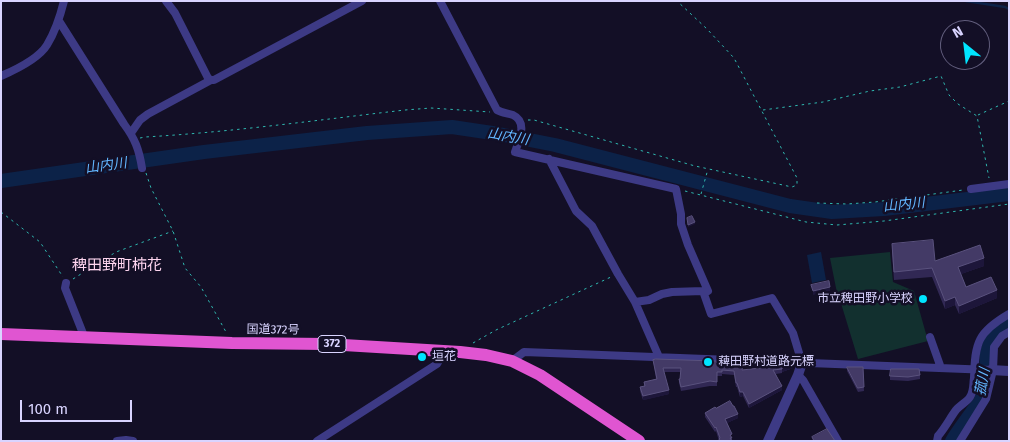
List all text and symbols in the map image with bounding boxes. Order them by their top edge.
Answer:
north arrow [940,20,990,70]
text: N [950,23,966,42]
water label: 山内川 [486,125,530,149]
water label: 山内川 [84,155,128,177]
water label: 山内川 [882,194,926,216]
district label: 稗田野町柿花 [72,257,162,275]
place label: 市立稗田野小学校 [817,292,913,306]
marker: 市立稗田野小学校 [917,293,929,305]
street label: 国道372号 [246,322,300,338]
road number: 372 [318,336,346,352]
place label: 垣花 [432,350,456,364]
marker: 垣花 [416,351,428,363]
place label: 薭田野村道路元標 [718,355,814,369]
marker: 薭田野村道路元標 [702,356,714,368]
water label: 菰川 [972,367,994,397]
scale bar [22,390,135,422]
text: 100 m [28,400,68,418]

